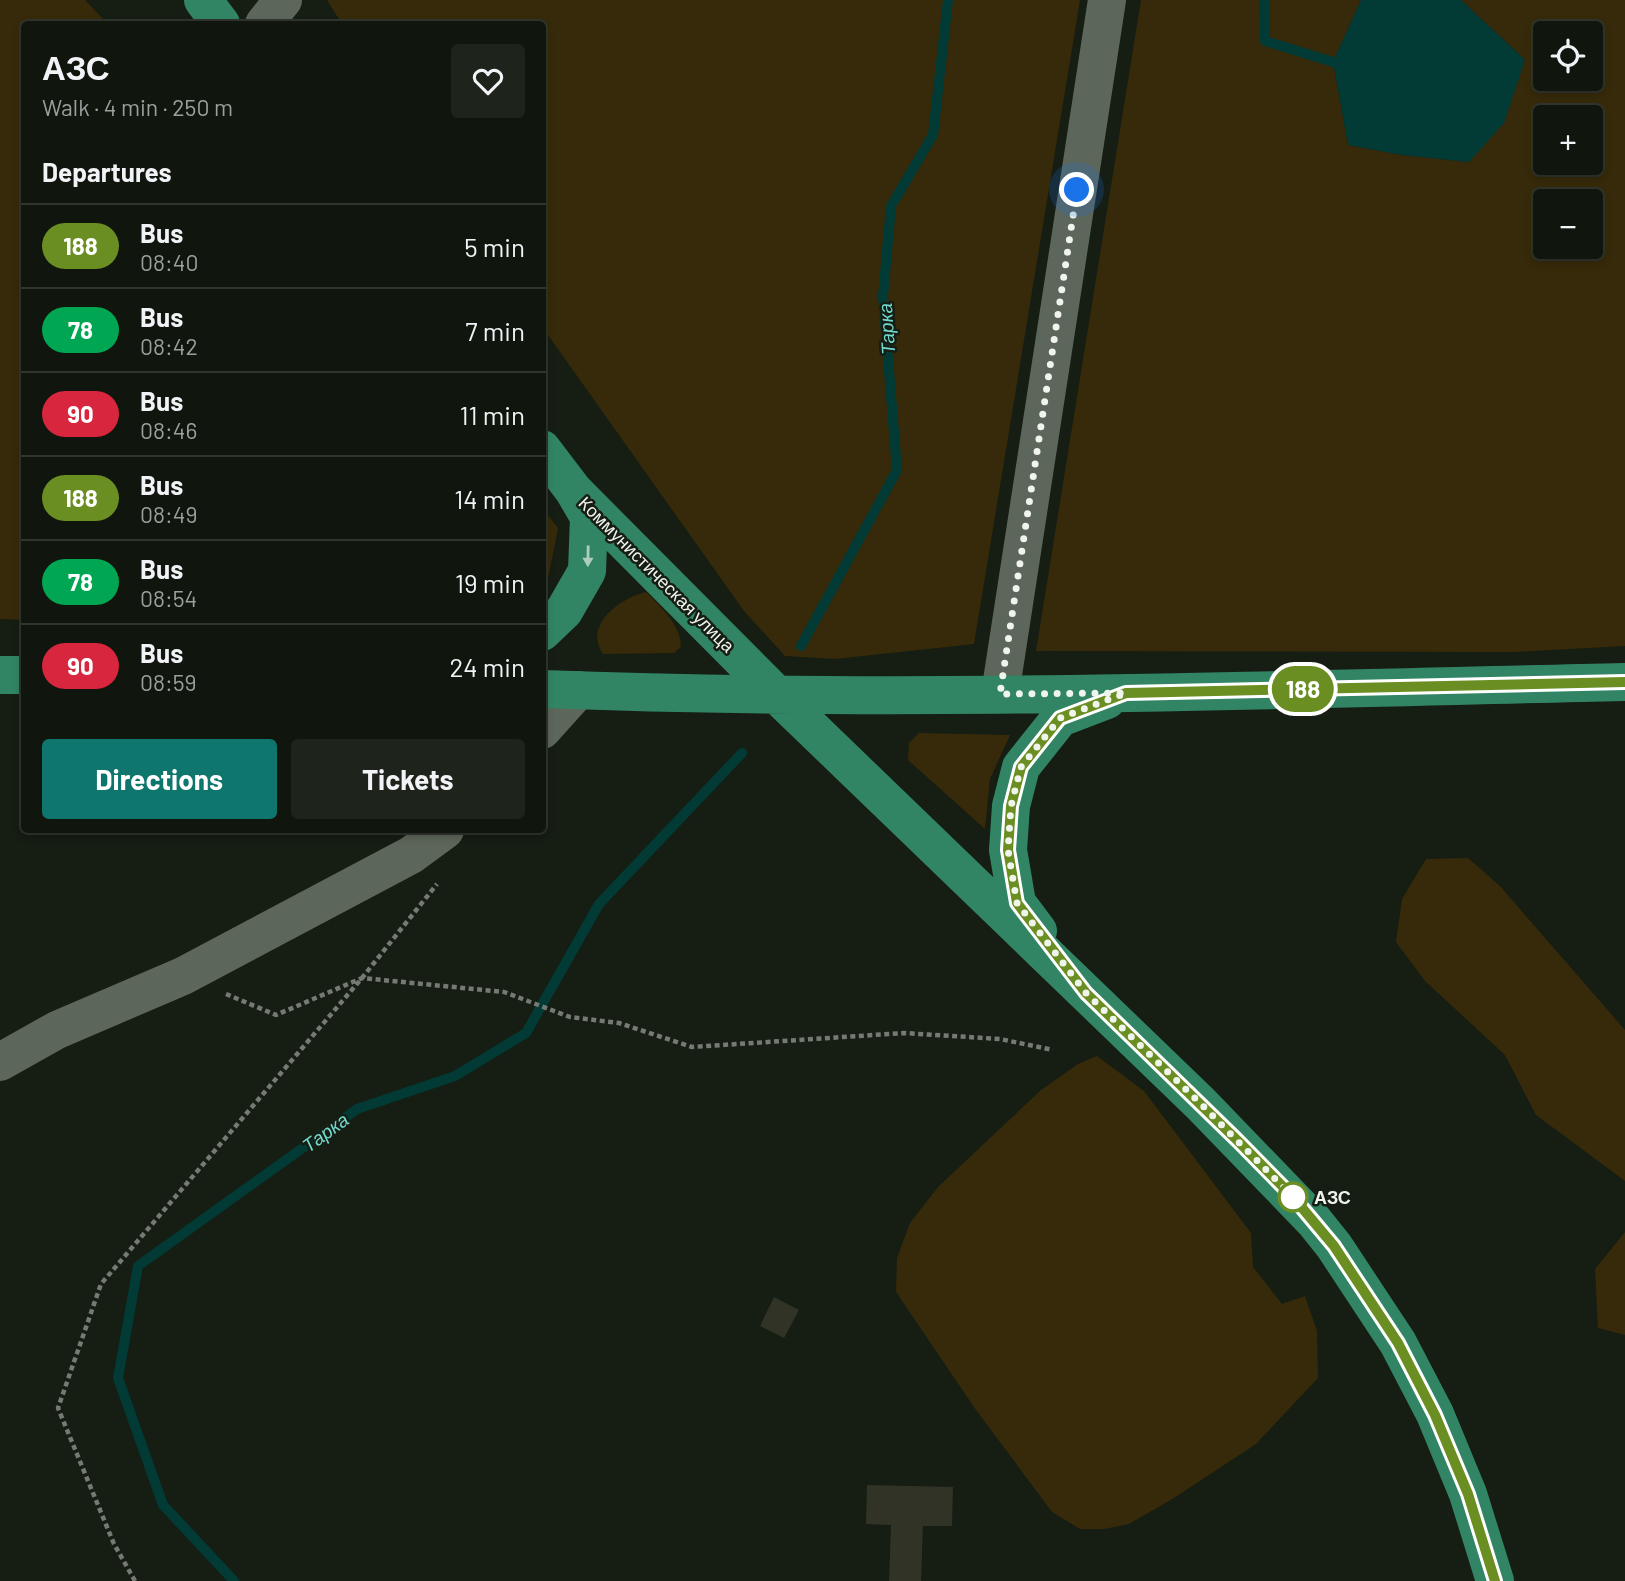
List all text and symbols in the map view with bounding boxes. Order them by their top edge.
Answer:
map controls [1533,21,1603,259]
button: locate [1533,21,1603,91]
button: heart [451,44,525,118]
text: АЗС [42,47,110,87]
text: Walk · 4 min · 250 m [42,93,233,121]
button: + [1533,105,1603,175]
text: Departures [42,156,172,187]
your location [1059,172,1094,207]
button: − [1533,189,1603,259]
text: Bus [140,217,183,248]
text: 188 [63,231,98,260]
text: 5 min [464,231,525,262]
text: 08:40 [140,248,198,276]
text: Bus [140,301,183,332]
water label: Тарка [873,302,899,356]
text: 78 [68,315,93,344]
text: 7 min [465,315,525,346]
text: 08:42 [140,332,198,360]
text: Bus [140,385,183,416]
text: 90 [67,399,94,428]
text: 11 min [459,399,525,430]
text: 08:46 [140,416,197,444]
text: Bus [140,469,183,500]
text: 188 [63,483,98,512]
text: 14 min [454,483,525,514]
street label: Коммунистическая улица [575,492,740,657]
text: 08:49 [140,500,197,528]
one-way arrow [582,545,594,567]
text: Bus [140,553,183,584]
text: 78 [68,567,93,596]
text: 19 min [455,567,525,598]
text: 08:54 [140,584,197,612]
text: Bus [140,637,183,668]
text: 90 [67,651,94,680]
text: 24 min [449,651,525,682]
line badge: 188 [1263,666,1343,712]
text: 08:59 [140,668,197,696]
text: 188 [1286,674,1320,703]
button: Directions [42,739,277,819]
button: Tickets [291,739,525,819]
water label: Тарка [297,1107,353,1157]
marker: АЗС [1278,1182,1308,1212]
place label: АЗС [1314,1186,1351,1208]

